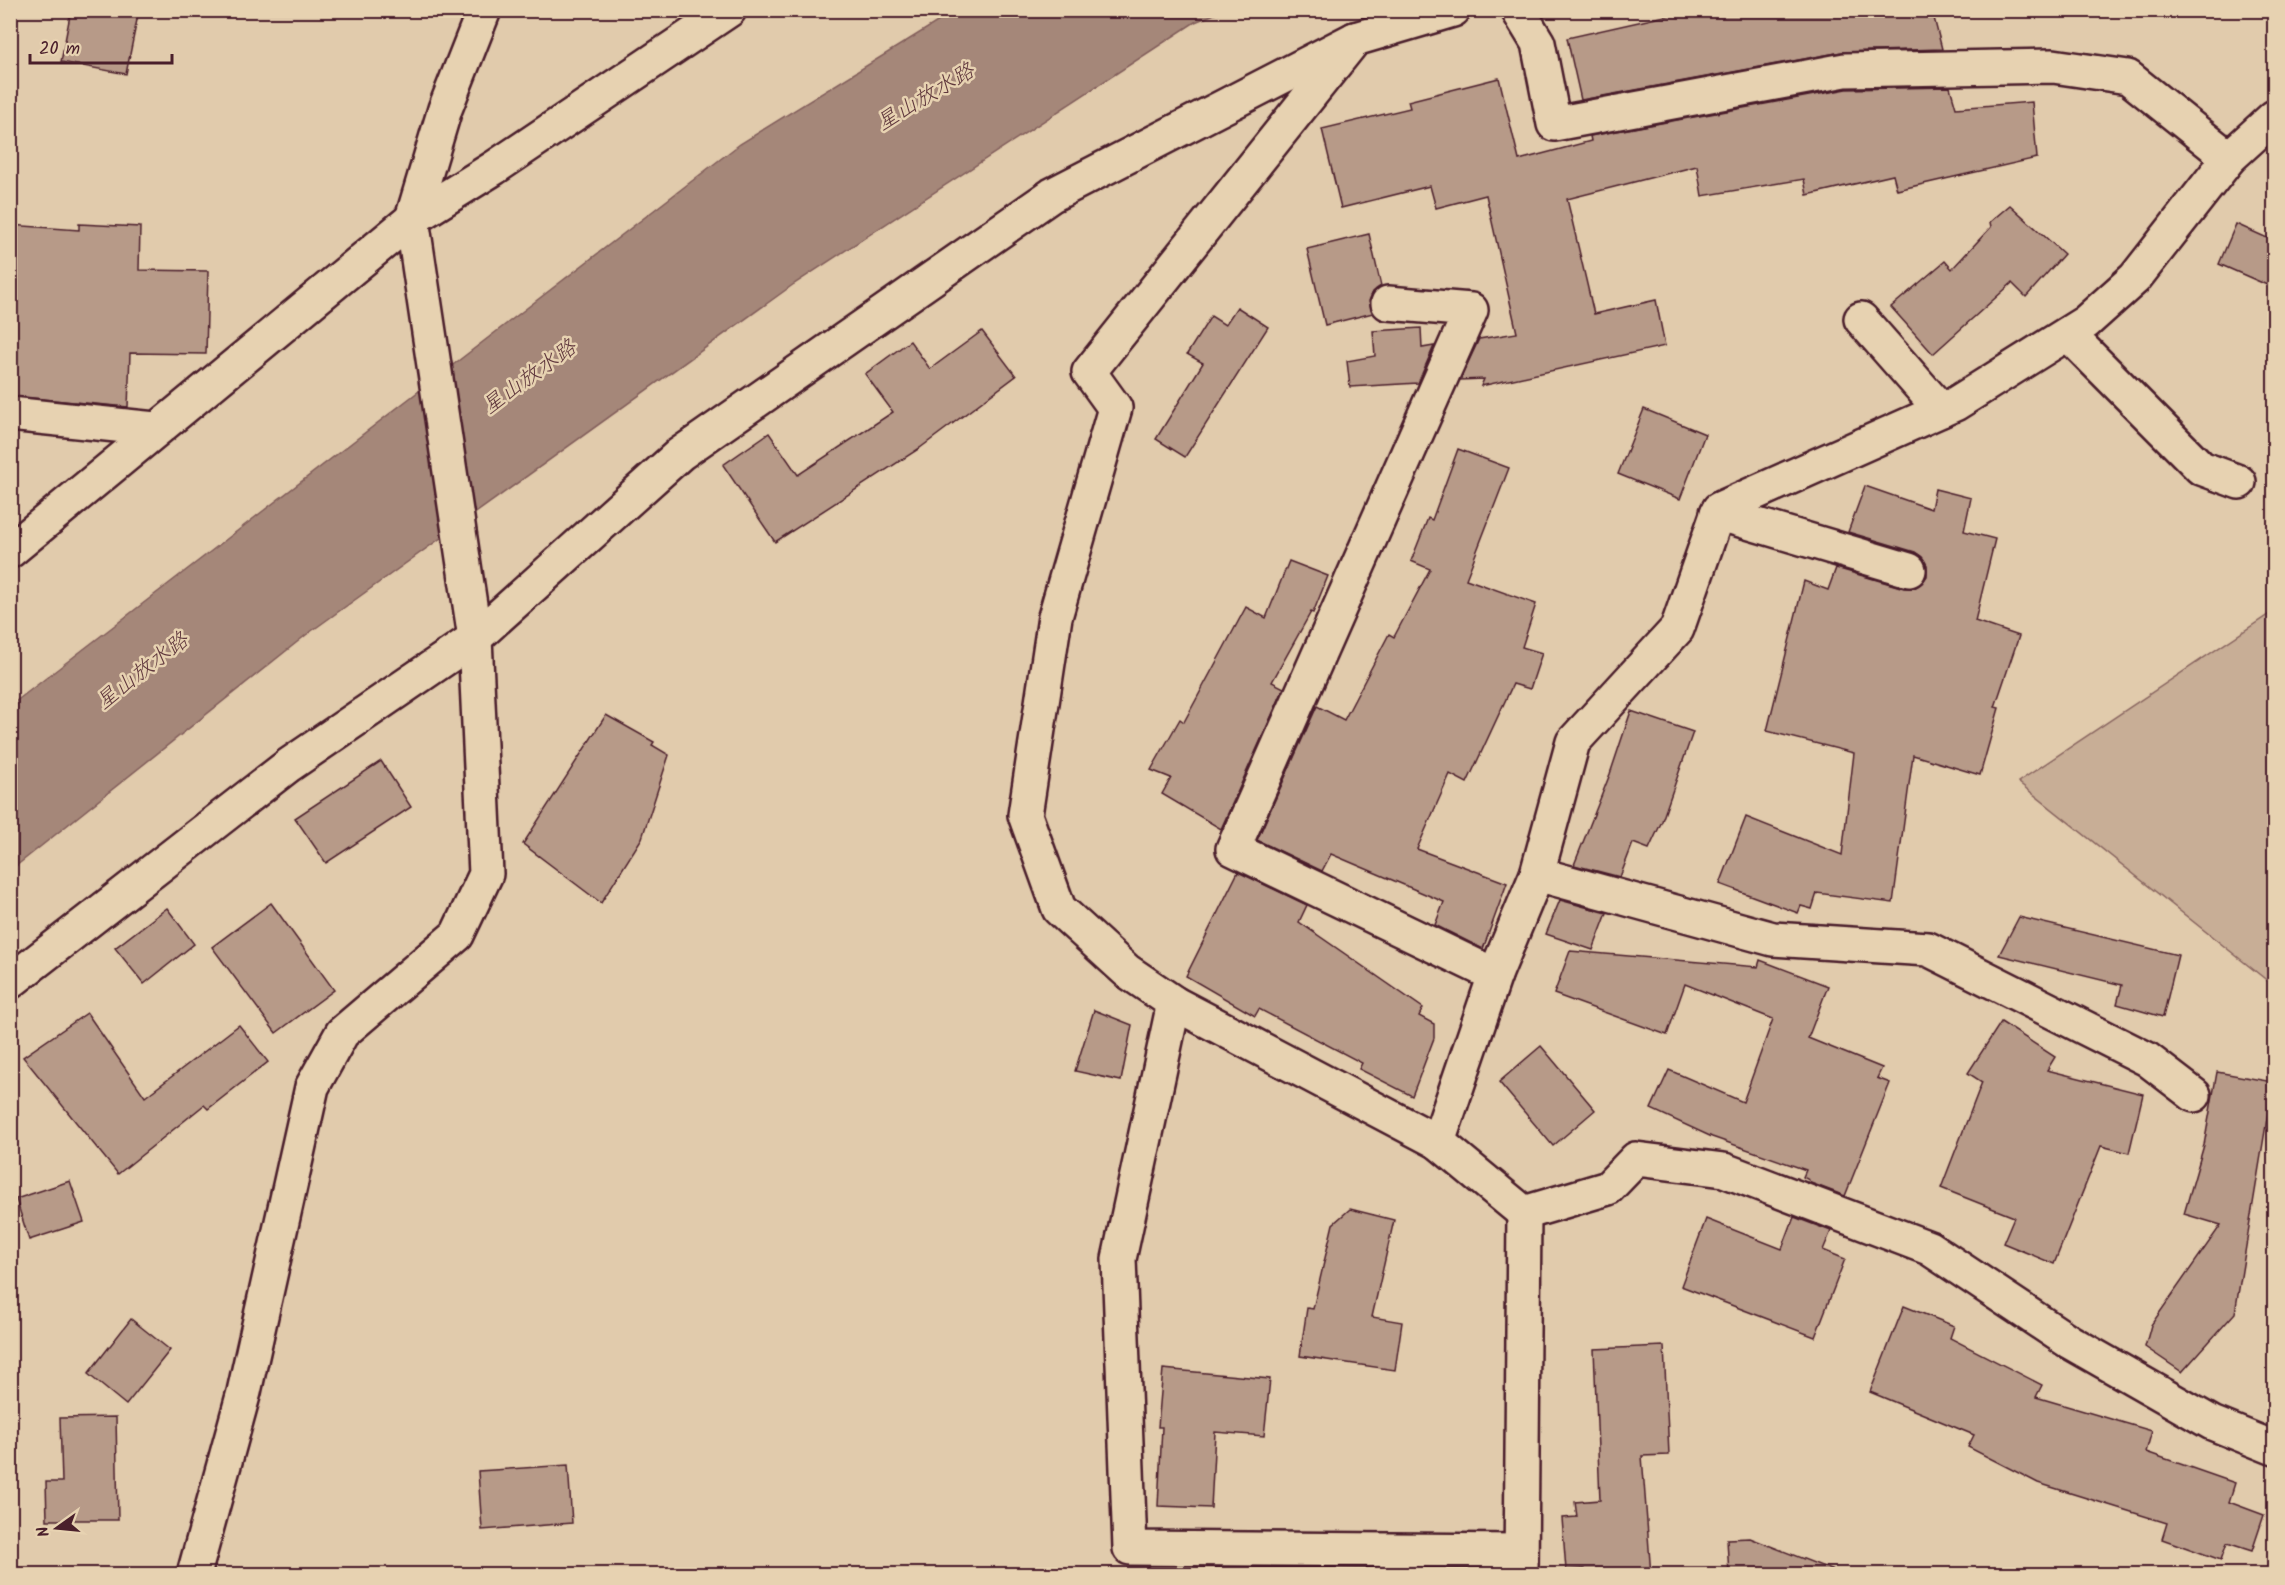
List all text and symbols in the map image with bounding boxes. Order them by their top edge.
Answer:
scale bar [30,27,172,65]
text: 20 m [39,35,80,64]
water label: 星山放水路 [870,54,984,141]
water label: 星山放水路 [475,330,586,424]
water label: 星山放水路 [89,623,199,720]
north arrow [27,1498,87,1558]
text: N [31,1523,57,1540]

